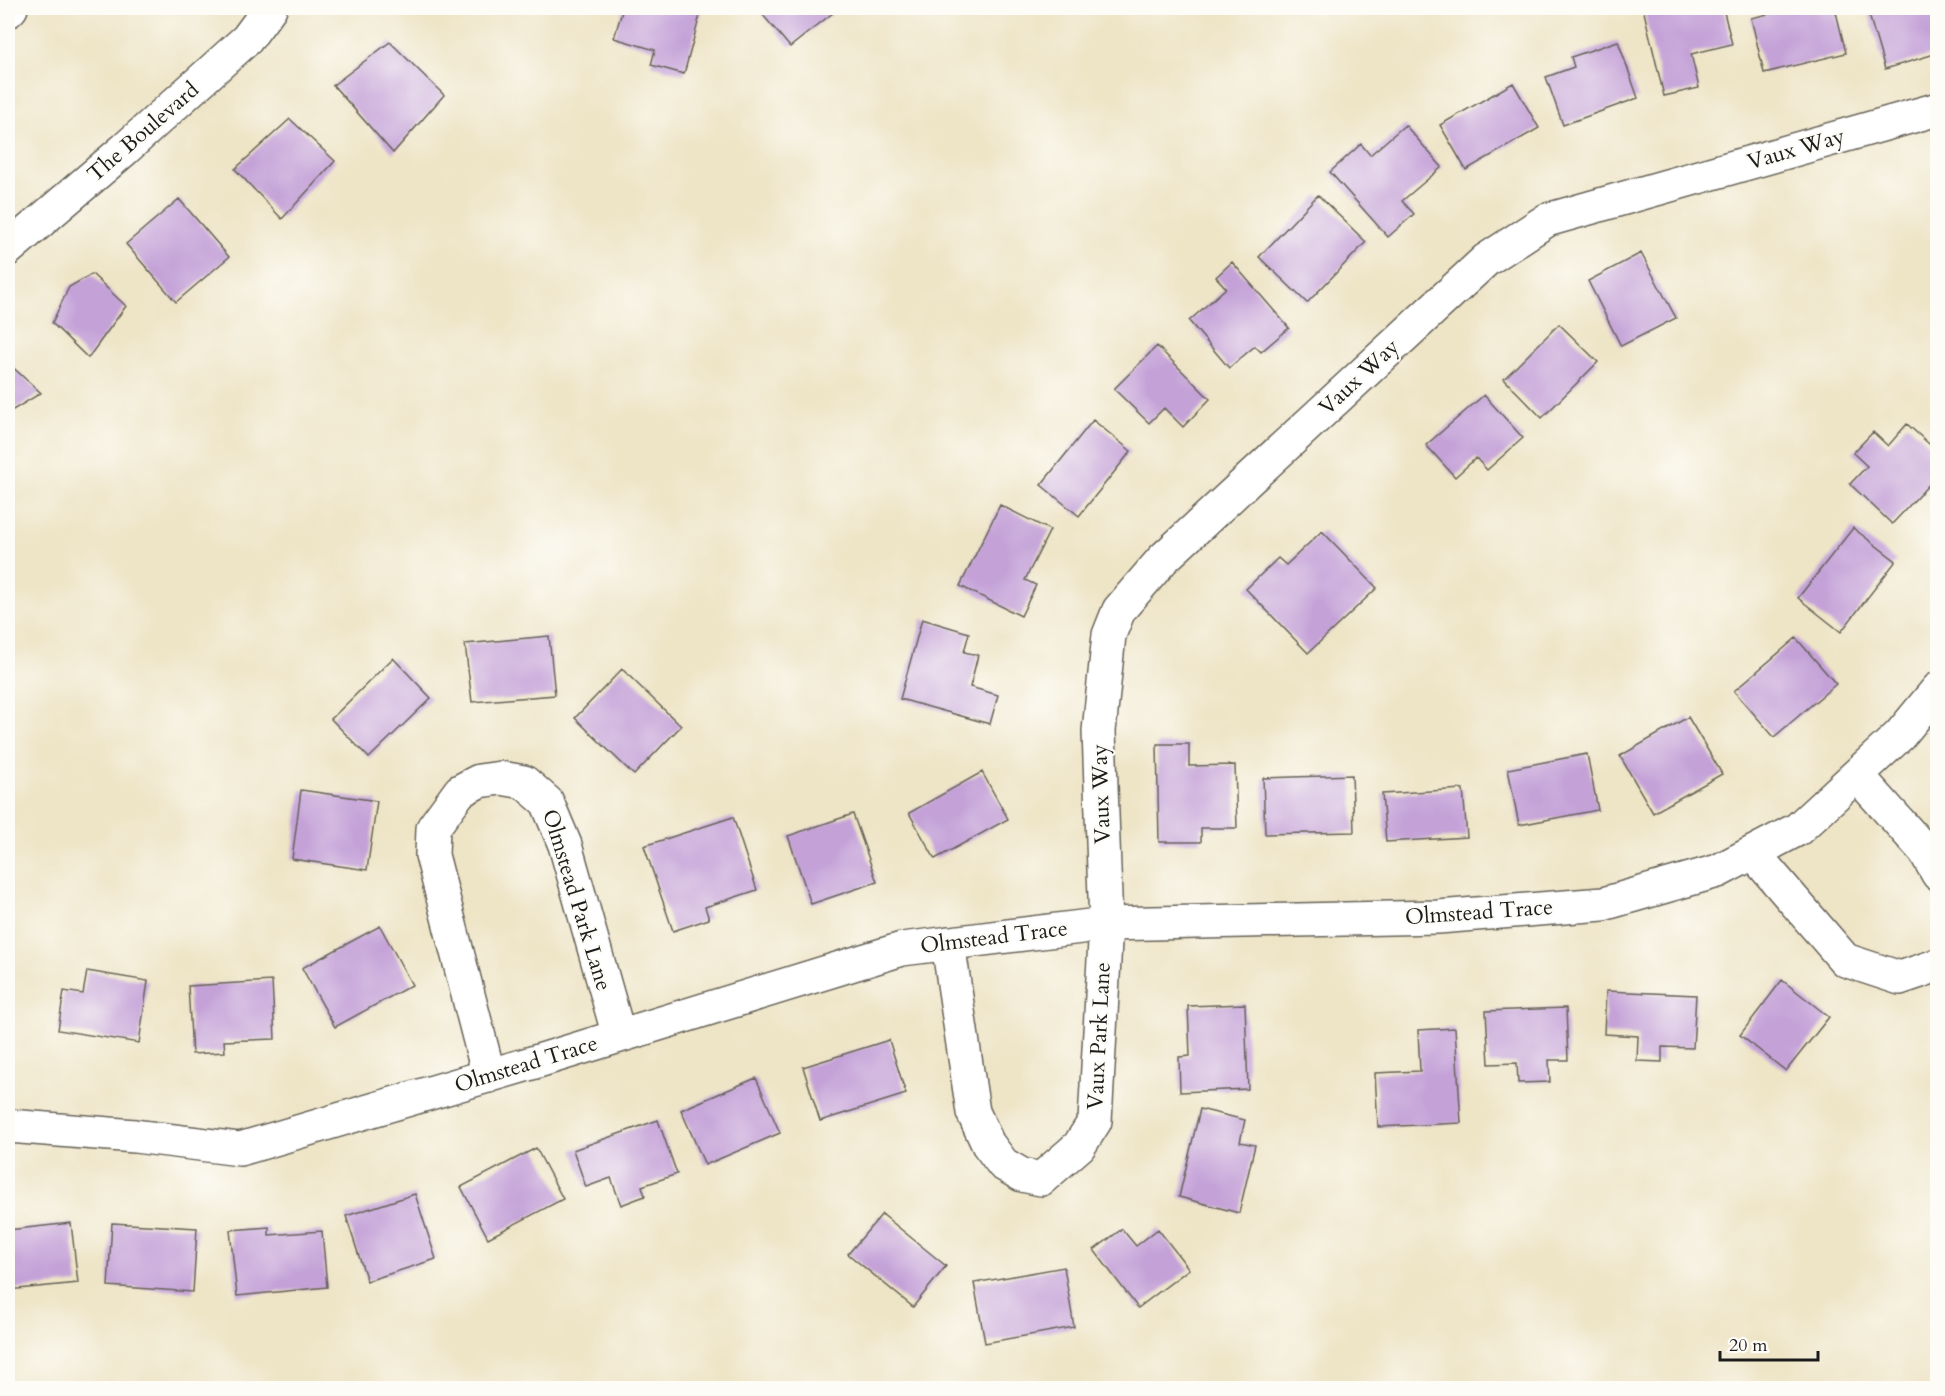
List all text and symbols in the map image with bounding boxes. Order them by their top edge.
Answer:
street label: The Boulevard [81,75,206,189]
street label: Vaux Way [1744,121,1849,177]
street label: Vaux Way [1312,332,1406,422]
street label: Vaux Way [1084,743,1118,845]
street label: Olmstead Park Lane [535,806,619,994]
street label: Olmstead Trace [1404,892,1554,932]
street label: Olmstead Trace [919,913,1069,961]
street label: Vaux Park Lane [1080,961,1118,1111]
street label: Olmstead Trace [451,1028,601,1100]
scale bar [1720,1324,1818,1362]
text: 20 m [1729,1333,1768,1358]

